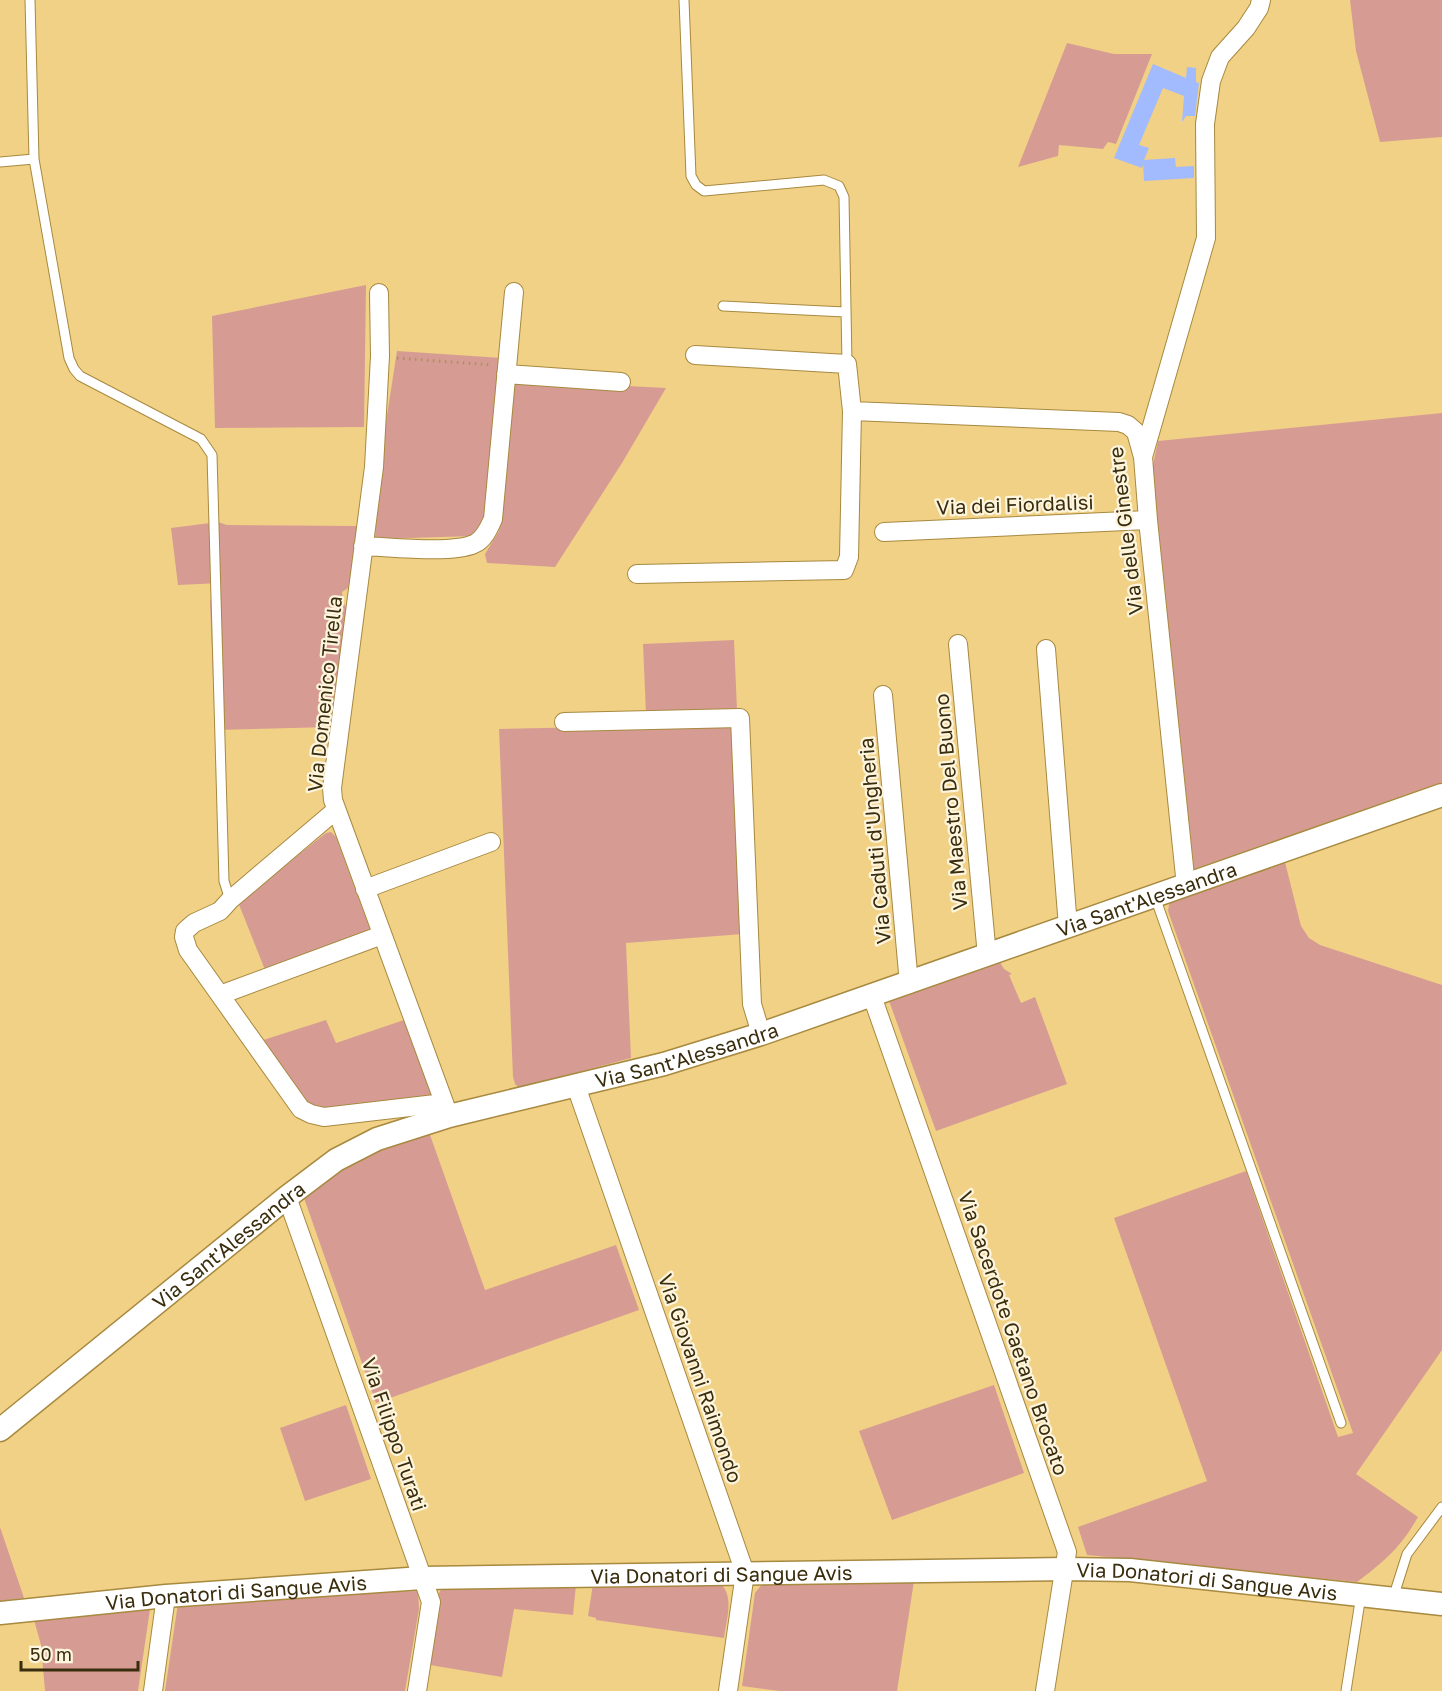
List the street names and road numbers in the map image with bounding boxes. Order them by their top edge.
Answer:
street label: Via delle Ginestre [1103,446,1147,616]
street label: Via dei Fiordalisi [936,489,1094,519]
street label: Via Domenico Tirella [302,595,346,793]
street label: Via Maestro Del Buono [929,693,971,911]
street label: Via Caduti d'Ungheria [853,737,895,945]
street label: Via Sant'Alessandra [1053,856,1240,941]
street label: Via Sant'Alessandra [593,1017,781,1092]
street label: Via Sant'Alessandra [147,1176,309,1314]
street label: Via Sacerdote Gaetano Brocato [954,1188,1074,1478]
street label: Via Giovanni Raimondo [654,1270,748,1486]
street label: Via Filippo Turati [358,1354,432,1514]
street label: Via Donatori di Sangue Avis [1076,1557,1339,1605]
street label: Via Donatori di Sangue Avis [590,1560,853,1588]
street label: Via Donatori di Sangue Avis [104,1570,368,1614]

